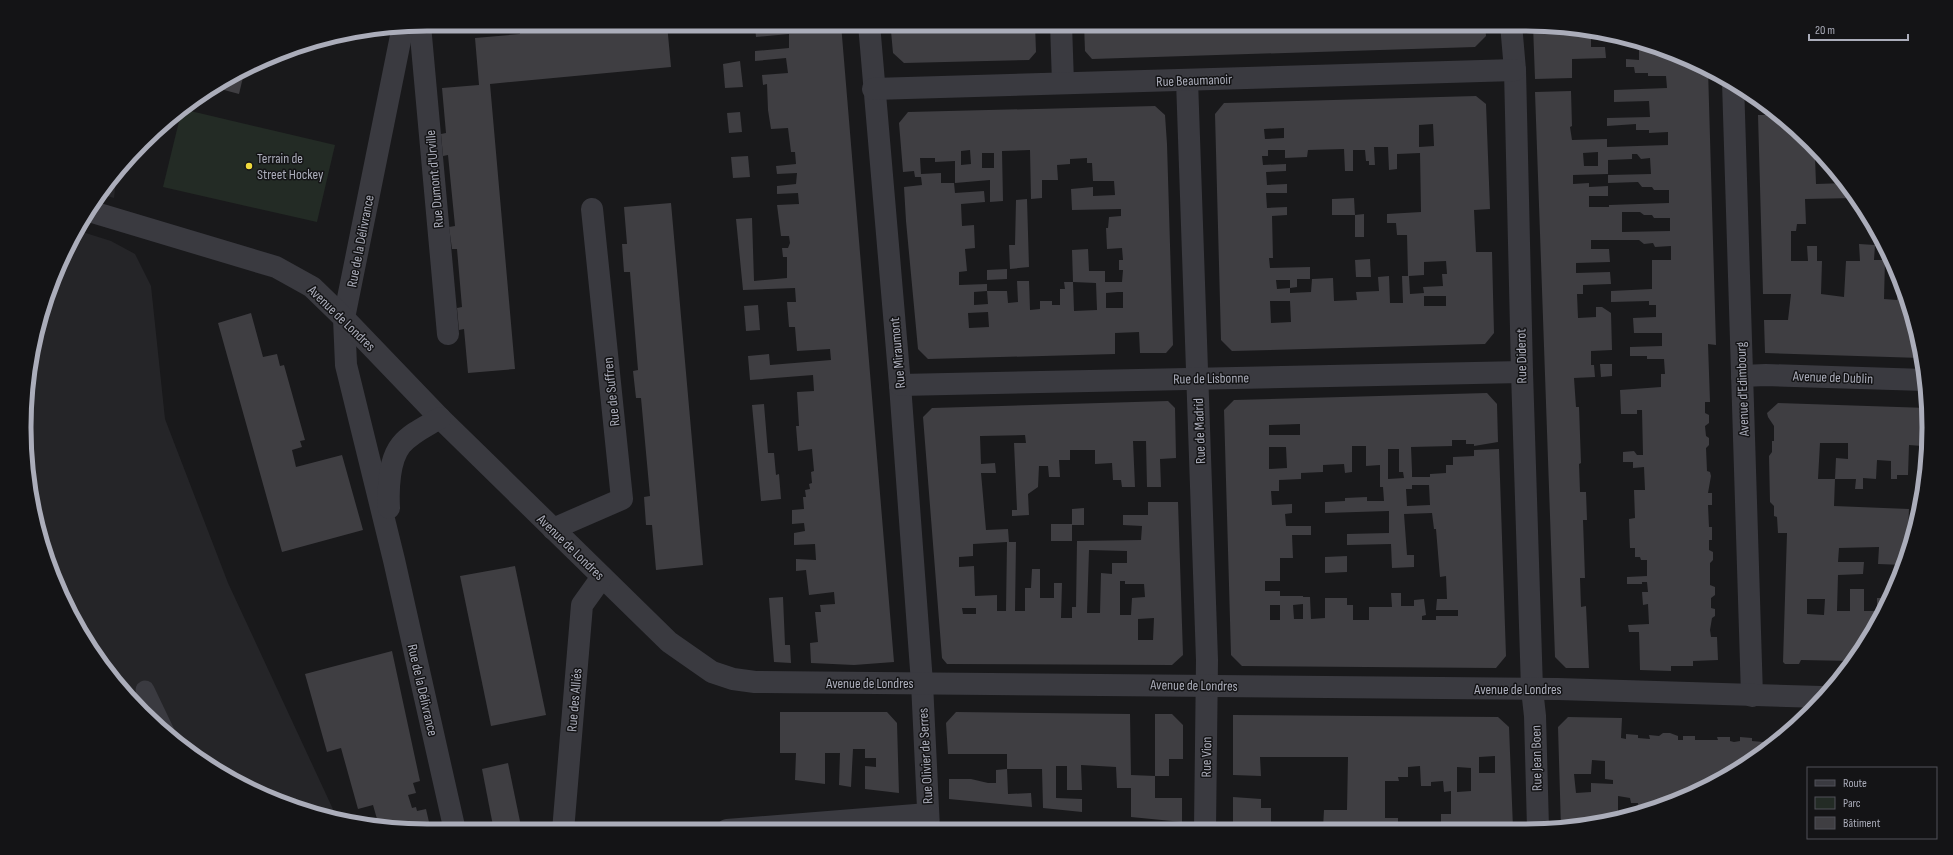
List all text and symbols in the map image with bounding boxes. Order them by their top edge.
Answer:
scale bar [1809,16,1908,42]
text: 20 m [1815,23,1835,38]
street label: Rue Beaumanoir [1156,71,1232,90]
street label: Rue Dumont d'Urville [422,129,447,229]
place label: Terrain de Street Hockey [257,150,324,183]
marker: Terrain de Street Hockey [244,161,254,171]
street label: Rue de la Délivrance [343,193,378,289]
street label: Avenue de Londres [304,281,379,355]
street label: Rue Miraumont [886,317,909,389]
street label: Rue Diderot [1513,328,1530,384]
street label: Avenue d'Edimbourg [1732,341,1753,437]
street label: Rue de Suffren [599,357,624,427]
street label: Avenue de Dublin [1792,368,1873,387]
street label: Rue de Lisbonne [1173,369,1249,388]
street label: Rue de Madrid [1190,398,1209,464]
street label: Avenue de Londres [533,510,608,584]
street label: Rue de la Délivrance [404,642,441,738]
street label: Rue des Alliés [563,668,586,733]
street label: Avenue de Londres [825,675,914,692]
street label: Avenue de Londres [1149,676,1238,695]
street label: Avenue de Londres [1473,681,1562,698]
street label: Rue Olivier de Serres [914,707,937,804]
street label: Rue Jean Boen [1527,725,1546,791]
street label: Rue Vion [1198,736,1215,778]
legend [1807,767,1937,839]
text: Route [1843,776,1867,791]
text: Parc [1843,796,1861,811]
text: Bâtiment [1843,816,1881,831]

